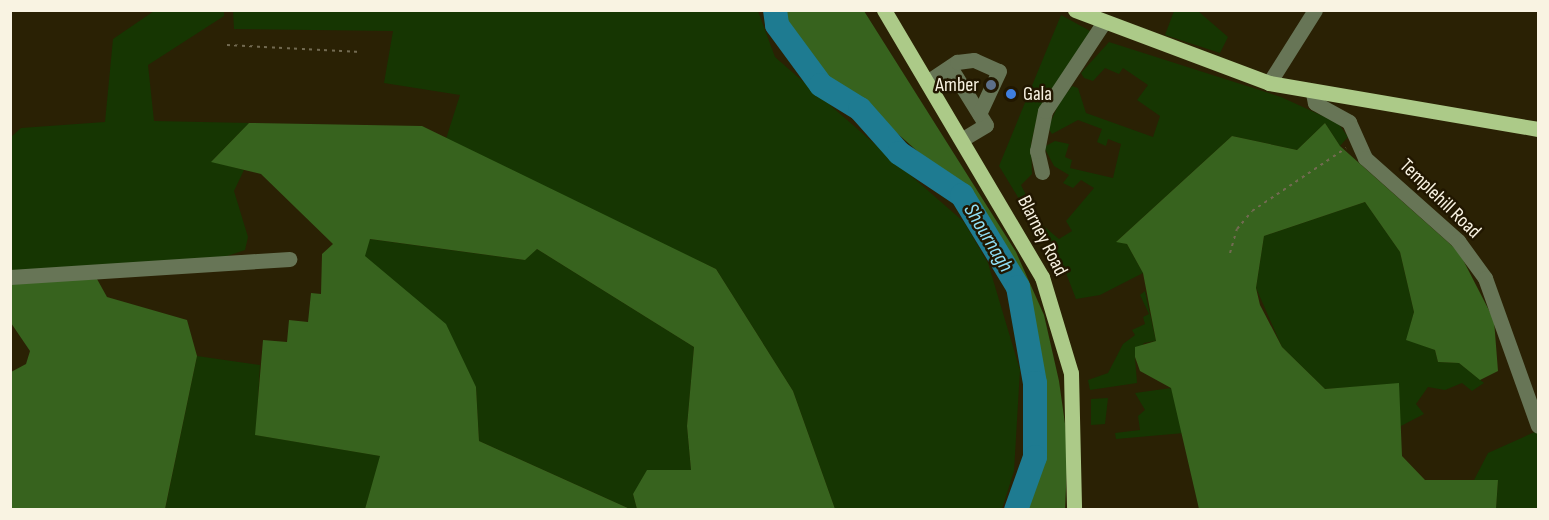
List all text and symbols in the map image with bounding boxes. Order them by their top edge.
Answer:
place label: Amber [935,73,979,97]
marker: Amber [984,78,998,92]
place label: Gala [1023,82,1052,106]
marker: Gala [1004,87,1018,101]
street label: Templehill Road [1394,154,1486,244]
street label: Blarney Road [1012,192,1072,280]
water label: Shournagh [958,199,1018,277]

